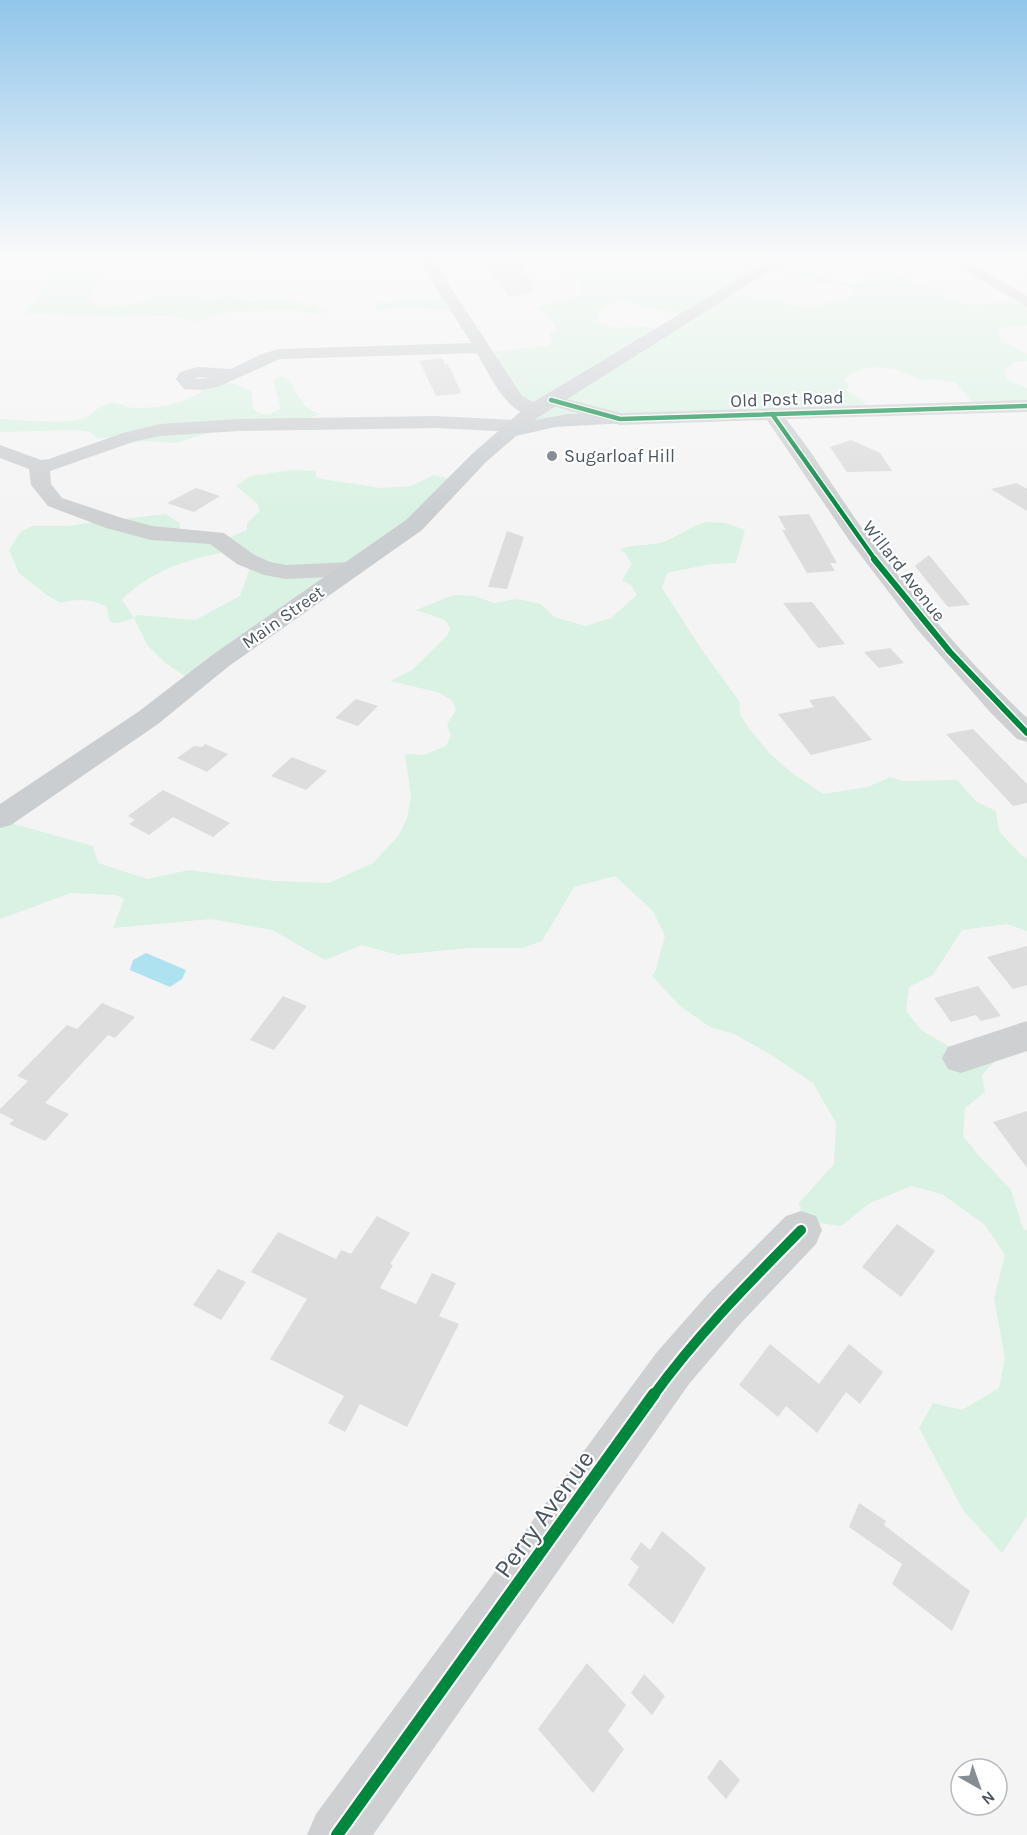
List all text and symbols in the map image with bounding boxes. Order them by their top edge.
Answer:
street label: Old Post Road [730,386,844,412]
place label: Sugarloaf Hill [564,445,675,467]
marker: Sugarloaf Hill [545,449,559,463]
street label: Willard Avenue [858,516,950,626]
street label: Main Street [238,581,328,653]
street label: Perry Avenue [487,1444,601,1584]
north arrow [949,1757,1009,1817]
text: N [978,1787,999,1809]

